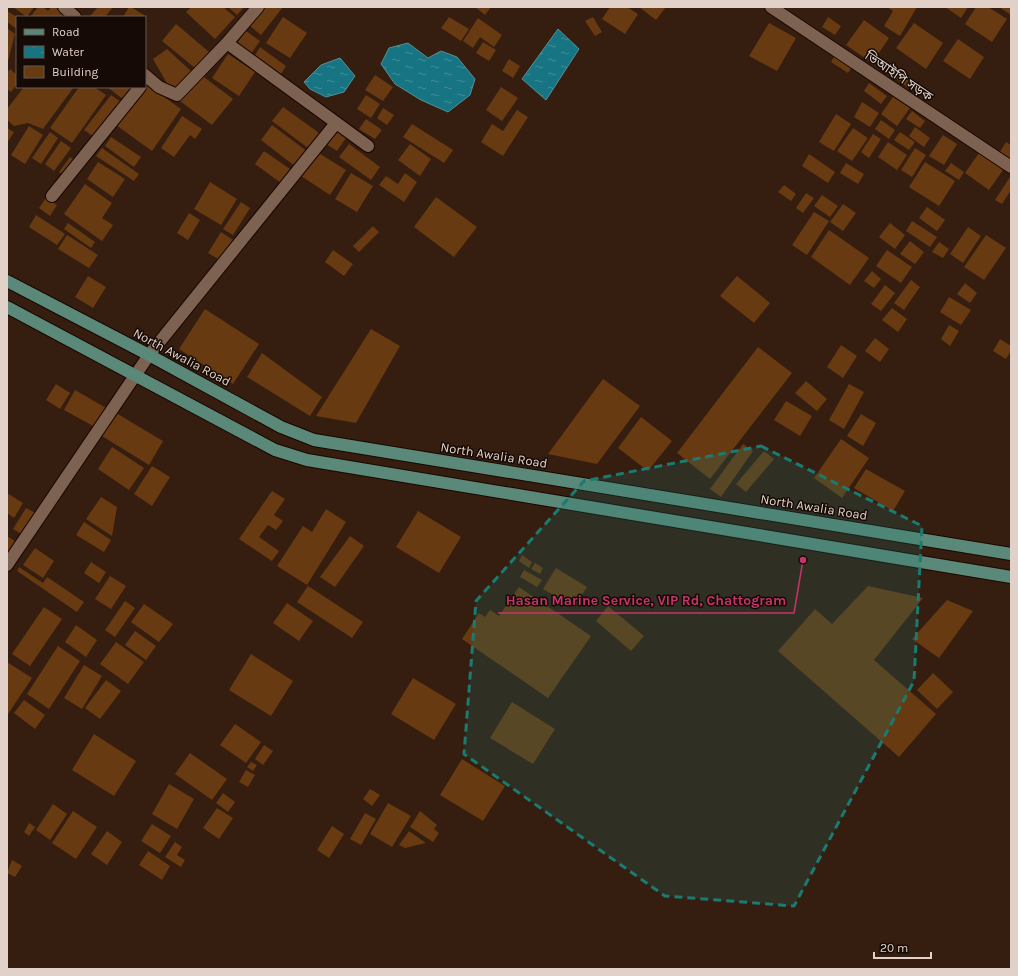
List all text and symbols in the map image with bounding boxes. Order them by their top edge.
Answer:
legend [16,16,146,88]
text: Road [52,25,80,39]
text: Water [52,45,85,59]
street label: ভিআইপি সড়ক [862,47,936,104]
text: Building [52,65,99,79]
street label: North Awalia Road [131,325,233,389]
street label: North Awalia Road [440,439,548,471]
street label: North Awalia Road [760,491,868,523]
callout: Hasan Marine Service, VIP Rd, Chattogram [498,587,794,613]
text: Hasan Marine Service, VIP Rd, Chattogram [506,592,786,609]
scale bar [874,934,931,960]
text: 20 m [880,941,908,955]

